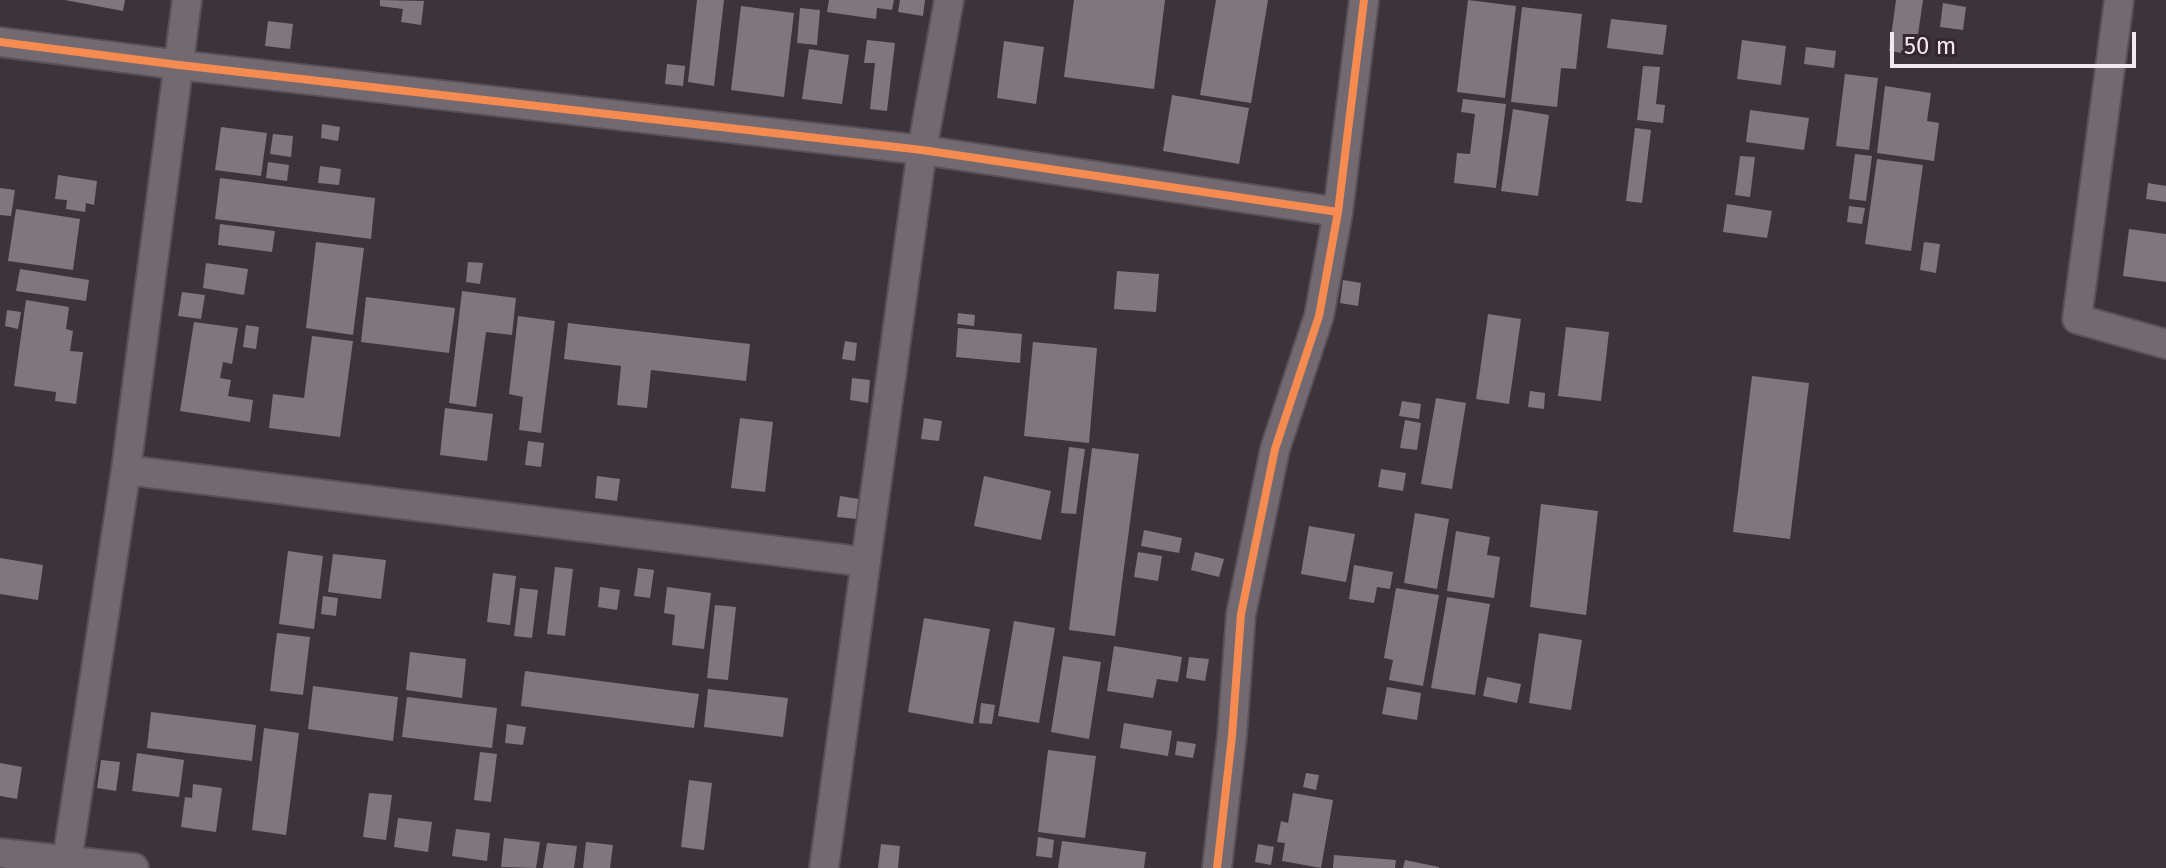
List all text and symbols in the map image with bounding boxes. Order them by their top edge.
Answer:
scale bar [1894,16,2140,66]
text: 50 m [1904,32,1956,60]

